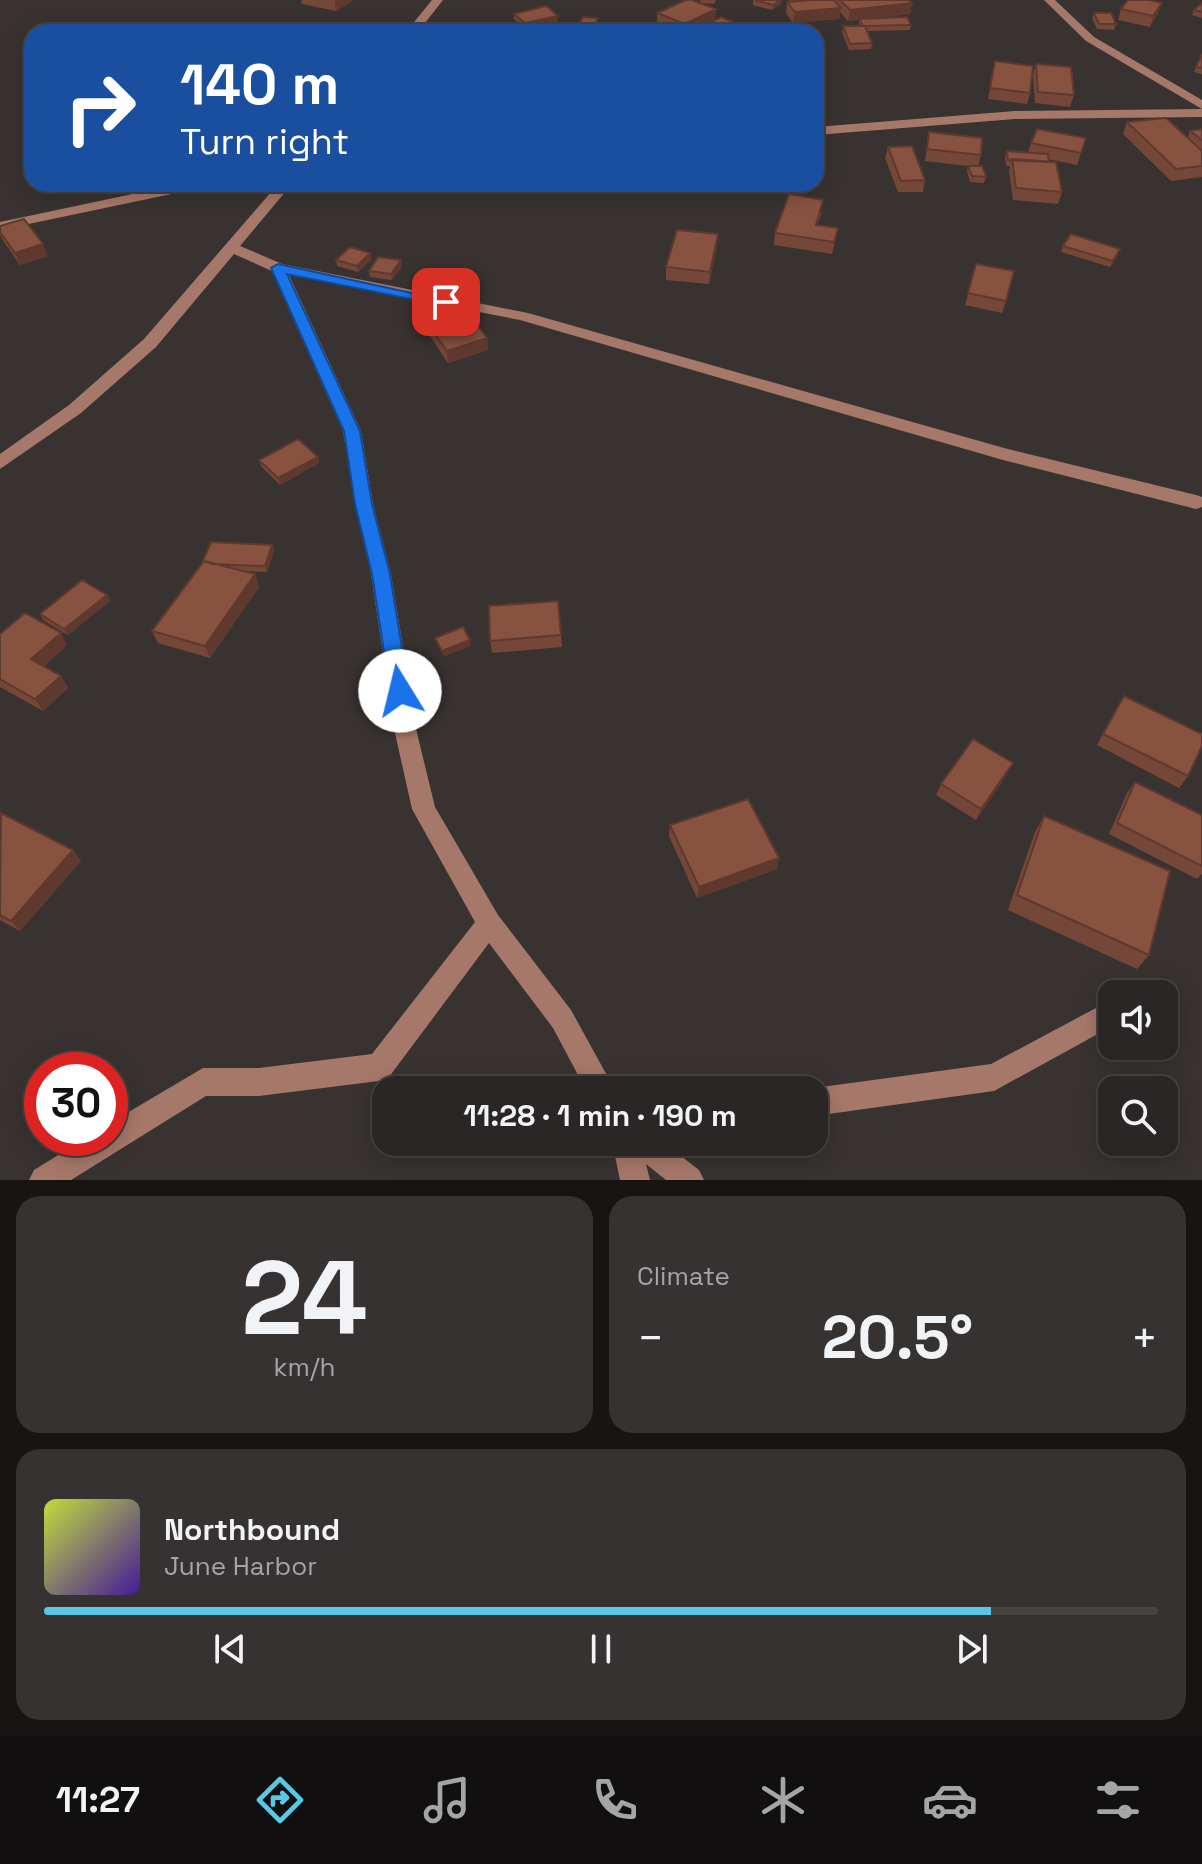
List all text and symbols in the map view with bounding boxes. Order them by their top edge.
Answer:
text: 140 m [180,49,339,120]
icon: right [48,56,152,160]
text: Turn right [180,119,349,165]
pin [412,268,480,336]
icon: arrive [424,280,468,324]
position arrow [358,649,442,733]
map controls [1098,980,1178,1156]
button: sound [1098,980,1178,1060]
speed limit sign: 30 [24,1052,128,1156]
button: search [1098,1076,1178,1156]
text: 11:28 · 1 min · 190 m [463,1096,737,1135]
text: 24 [241,1232,368,1364]
text: Climate [637,1259,730,1293]
text: 20.5° [822,1299,973,1376]
text: − [637,1310,664,1366]
text: + [1131,1310,1158,1366]
text: km/h [274,1350,335,1384]
text: Northbound [164,1510,340,1549]
text: June Harbor [164,1549,317,1583]
icon: previous [208,1627,252,1671]
icon: pause [579,1627,623,1671]
icon: next [950,1627,994,1671]
icon: directions [252,1772,308,1828]
icon: music [419,1772,475,1828]
icon: phone [587,1772,643,1828]
icon: climate [755,1772,811,1828]
icon: car [922,1772,978,1828]
icon: filters [1090,1772,1146,1828]
text: 11:27 [56,1777,140,1823]

